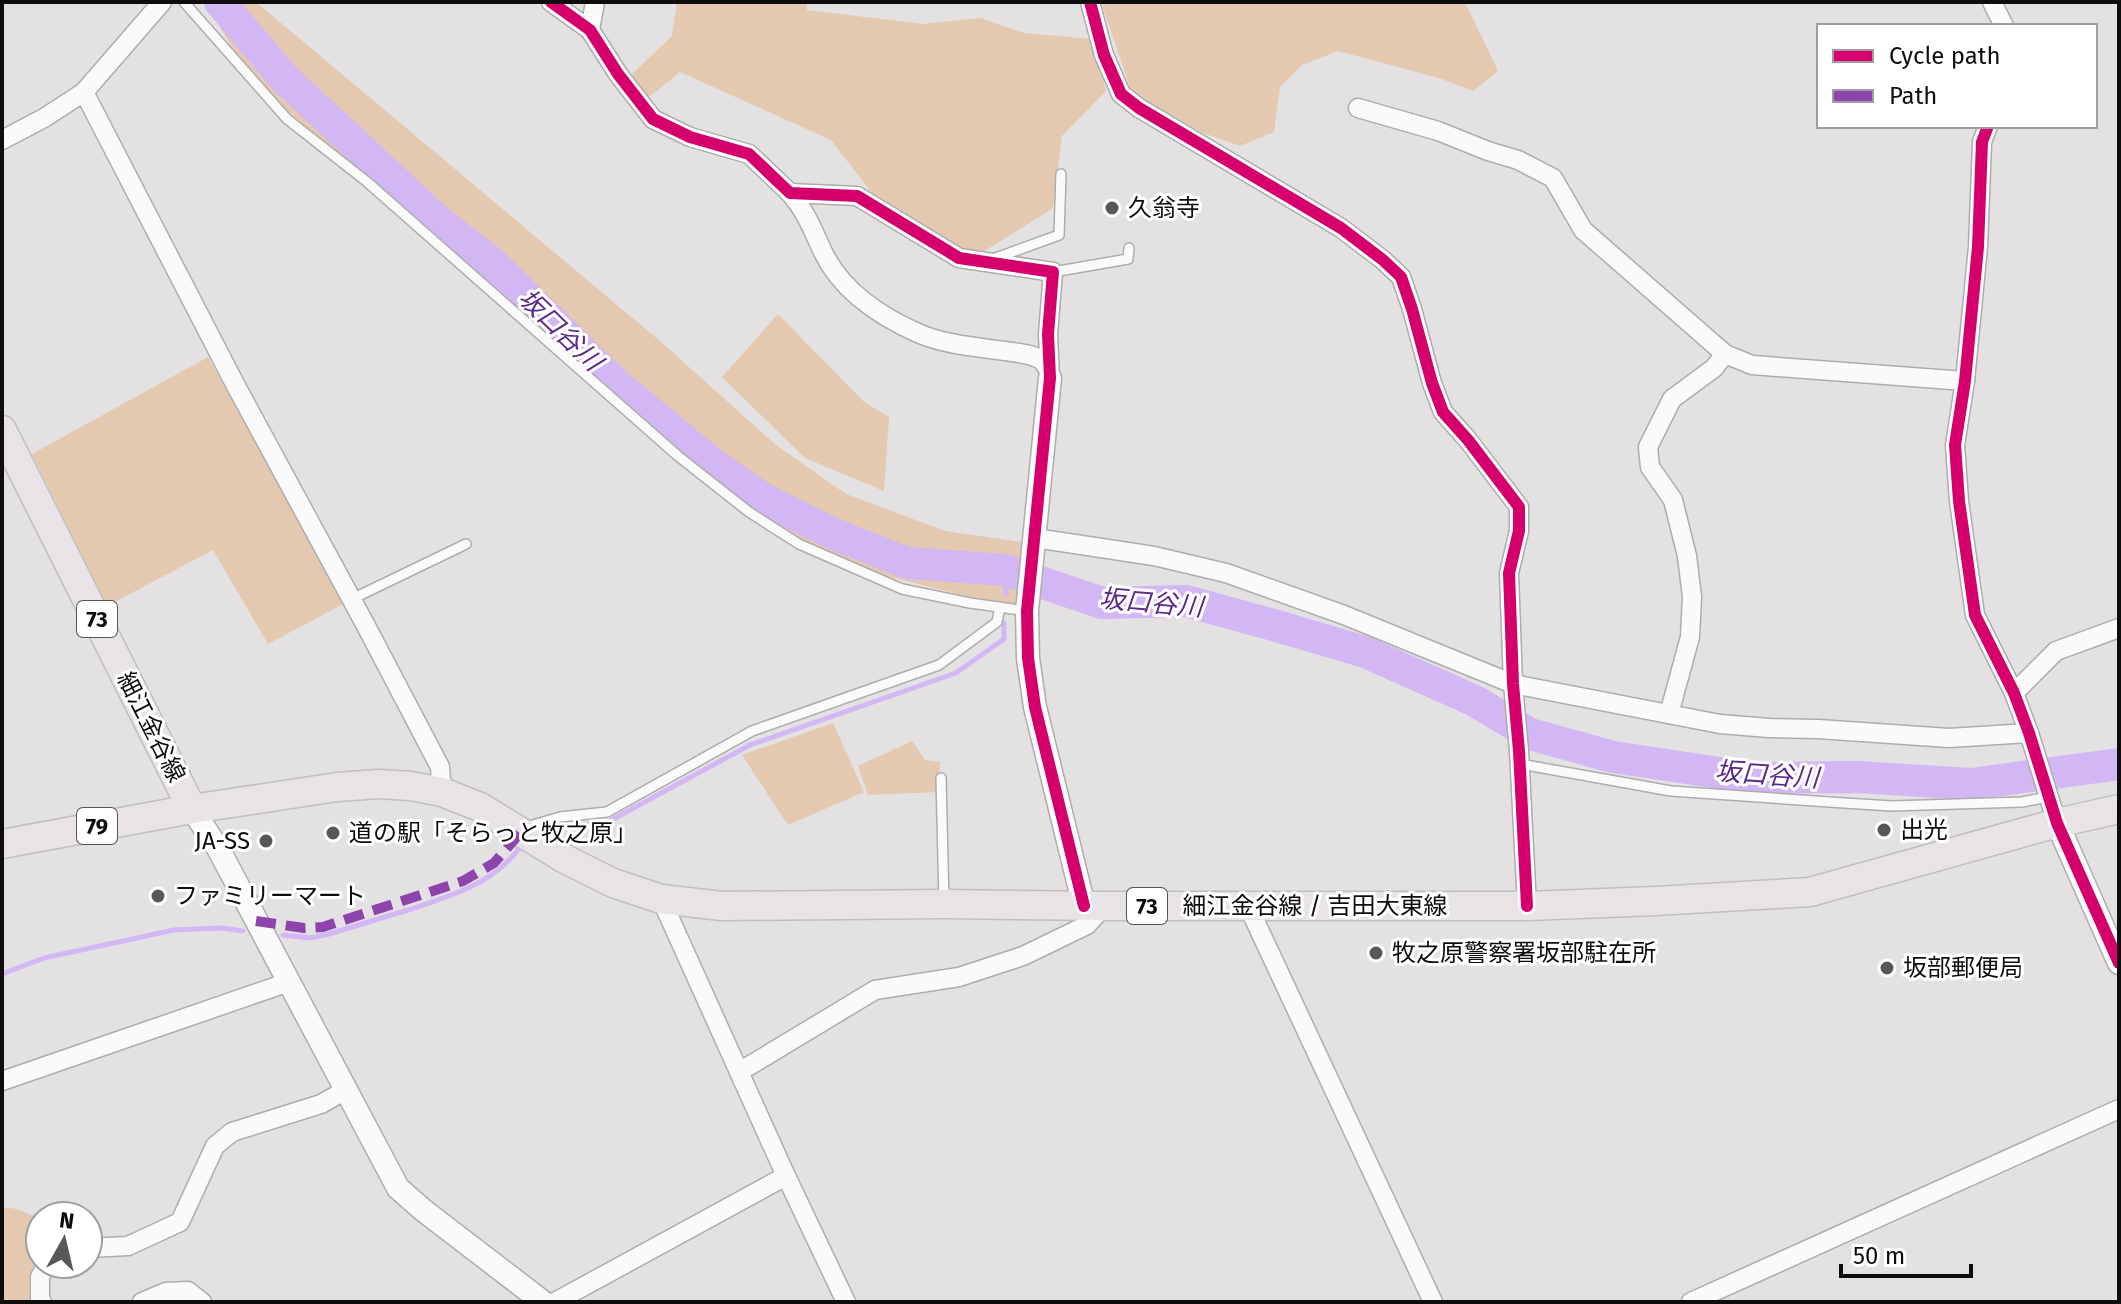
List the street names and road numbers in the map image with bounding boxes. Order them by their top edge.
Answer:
road number: 73 [77,601,117,637]
street label: 細江金谷線 [111,667,191,787]
road number: 79 [77,808,117,844]
road number: 73 [1127,888,1167,924]
street label: 細江金谷線 / 吉田大東線 [1182,892,1448,920]

